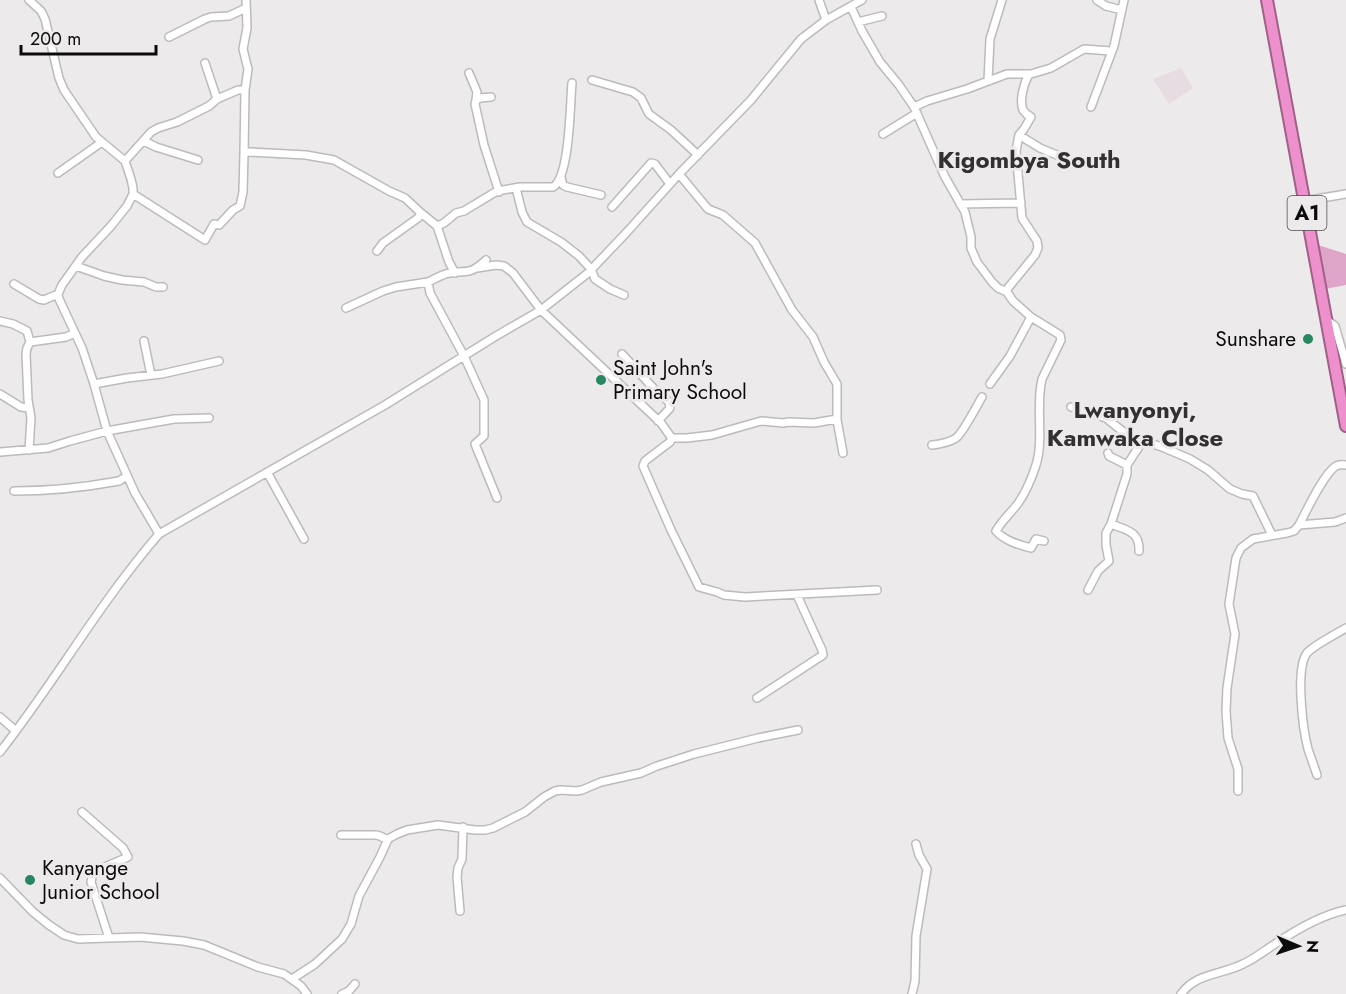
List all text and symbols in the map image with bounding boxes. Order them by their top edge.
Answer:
scale bar [21,18,156,56]
text: 200 m [30,26,81,52]
district label: Kigombya South [937,142,1121,177]
road number: A1 [1288,196,1326,230]
place label: Sunshare [1215,324,1296,354]
marker: Sunshare [1301,332,1315,346]
place label: Saint John's Primary School [613,353,747,407]
marker: Saint John's Primary School [594,373,608,387]
district label: Lwanyonyi, Kamwaka Close [1047,392,1223,455]
place label: Kanyange Junior School [39,853,160,907]
marker: Kanyange Junior School [23,873,37,887]
north arrow [1268,916,1328,976]
text: N [1301,940,1324,953]

